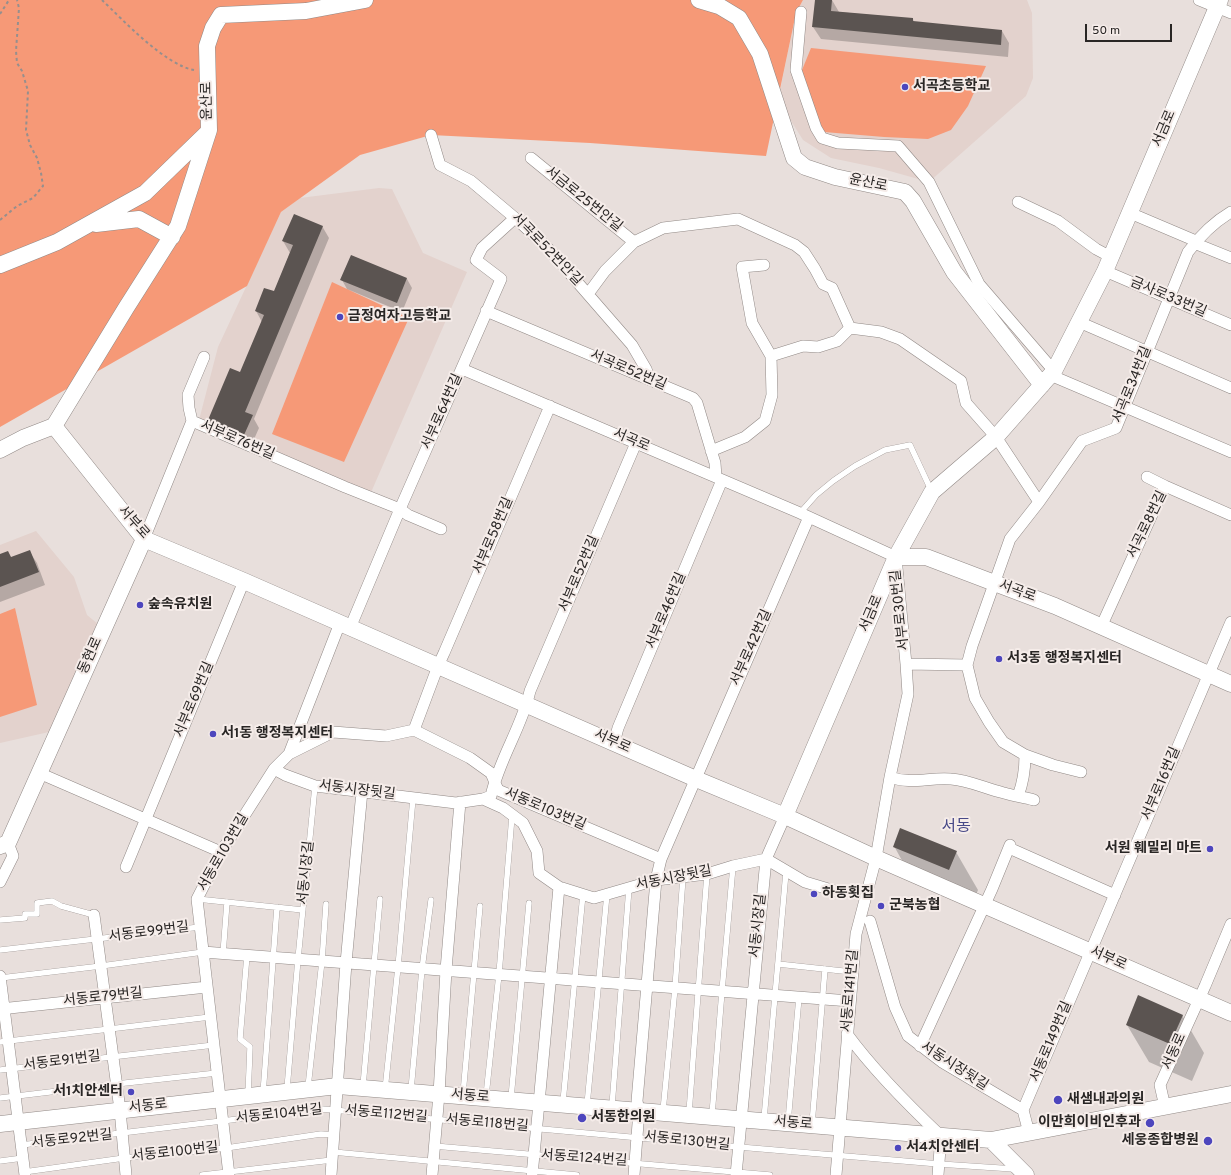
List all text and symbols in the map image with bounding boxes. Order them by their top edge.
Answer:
scale bar [1087,16,1174,42]
text: 50 m [1092,23,1120,39]
place label: 서곡초등학교 [913,79,990,95]
street label: 윤산로 [199,82,217,120]
marker: 서곡초등학교 [900,82,910,92]
street label: 서금로 [1150,108,1180,150]
street label: 서금로25번안길 [541,164,625,236]
street label: 윤산로 [847,172,889,196]
street label: 서곡로52번안길 [507,210,585,290]
street label: 금사로33번길 [1127,274,1209,322]
place label: 금정여자고등학교 [348,309,451,325]
marker: 금정여자고등학교 [335,312,345,322]
street label: 서곡로34번길 [1110,344,1156,426]
street label: 서곡로52번길 [587,347,669,395]
street label: 서부로64번길 [419,371,467,453]
street label: 서부로76번길 [197,418,277,464]
street label: 서곡로 [610,426,652,456]
street label: 서곡로8번길 [1124,489,1172,561]
street label: 서부로58번길 [470,495,518,577]
street label: 서부로 [114,503,152,543]
street label: 서부로52번길 [556,533,604,615]
street label: 서부로30번길 [888,569,914,651]
street label: 서부로46번길 [643,570,691,652]
street label: 서곡로 [996,577,1038,607]
street label: 서금로 [857,593,887,635]
place label: 숲속유치원 [148,597,212,613]
marker: 숲속유치원 [135,600,145,610]
street label: 서부로42번길 [728,607,776,689]
street label: 동현로 [75,635,107,677]
place label: 서3동 행정복지센터 [1007,651,1122,667]
marker: 서3동 행정복지센터 [994,654,1004,664]
street label: 서부로69번길 [172,660,218,740]
place label: 서1동 행정복지센터 [221,726,333,742]
street label: 서부로 [591,726,633,758]
marker: 서1동 행정복지센터 [208,729,218,739]
street label: 서부로16번길 [1139,745,1185,823]
street label: 서동시장뒷길 [318,778,396,804]
street label: 서동로103번길 [502,785,588,835]
street label: 서동로103번길 [195,811,253,895]
district label: 서동 [941,818,971,838]
street label: 서동시장길 [295,840,319,906]
place label: 서원 훼밀리 마트 [1105,841,1202,857]
marker: 서원 훼밀리 마트 [1205,844,1215,854]
street label: 서동시장뒷길 [634,863,714,895]
place label: 하동횟집 [822,886,874,902]
marker: 하동횟집 [809,889,819,899]
street label: 서동시장길 [747,893,771,959]
place label: 군북농협 [889,898,941,914]
marker: 군북농협 [876,901,886,911]
street label: 서동로99번길 [108,920,190,946]
street label: 서부로 [1087,943,1129,975]
street label: 서동로141번길 [839,949,863,1033]
street label: 서동로79번길 [62,985,144,1011]
street label: 서동로149번길 [1027,999,1077,1085]
street label: 서동로 [1159,1031,1191,1073]
street label: 서동시장뒷길 [917,1039,991,1095]
street label: 서동로91번길 [22,1049,102,1075]
place label: 서1치안센터 [53,1084,123,1100]
marker: 서1치안센터 [126,1087,136,1097]
street label: 서동로 [450,1087,490,1107]
place label: 새샘내과의원 [1067,1092,1144,1108]
marker: 새샘내과의원 [1052,1094,1064,1106]
street label: 서동로 [128,1097,168,1117]
street label: 서동로104번길 [235,1102,323,1128]
street label: 서동로112번길 [344,1103,428,1127]
place label: 서동한의원 [591,1110,655,1126]
street label: 서동로118번길 [445,1112,529,1136]
marker: 서동한의원 [576,1112,588,1124]
street label: 서동로 [773,1114,813,1134]
place label: 이만희이비인후과 [1038,1115,1141,1131]
marker: 이만희이비인후과 [1144,1117,1156,1129]
street label: 서동로92번길 [31,1127,113,1153]
street label: 서동로130번길 [643,1129,731,1155]
place label: 세웅종합병원 [1122,1133,1199,1149]
marker: 세웅종합병원 [1202,1135,1214,1147]
street label: 서동로100번길 [131,1140,219,1166]
place label: 서4치안센터 [906,1140,979,1156]
marker: 서4치안센터 [893,1143,903,1153]
street label: 서동로124번길 [540,1148,628,1170]

